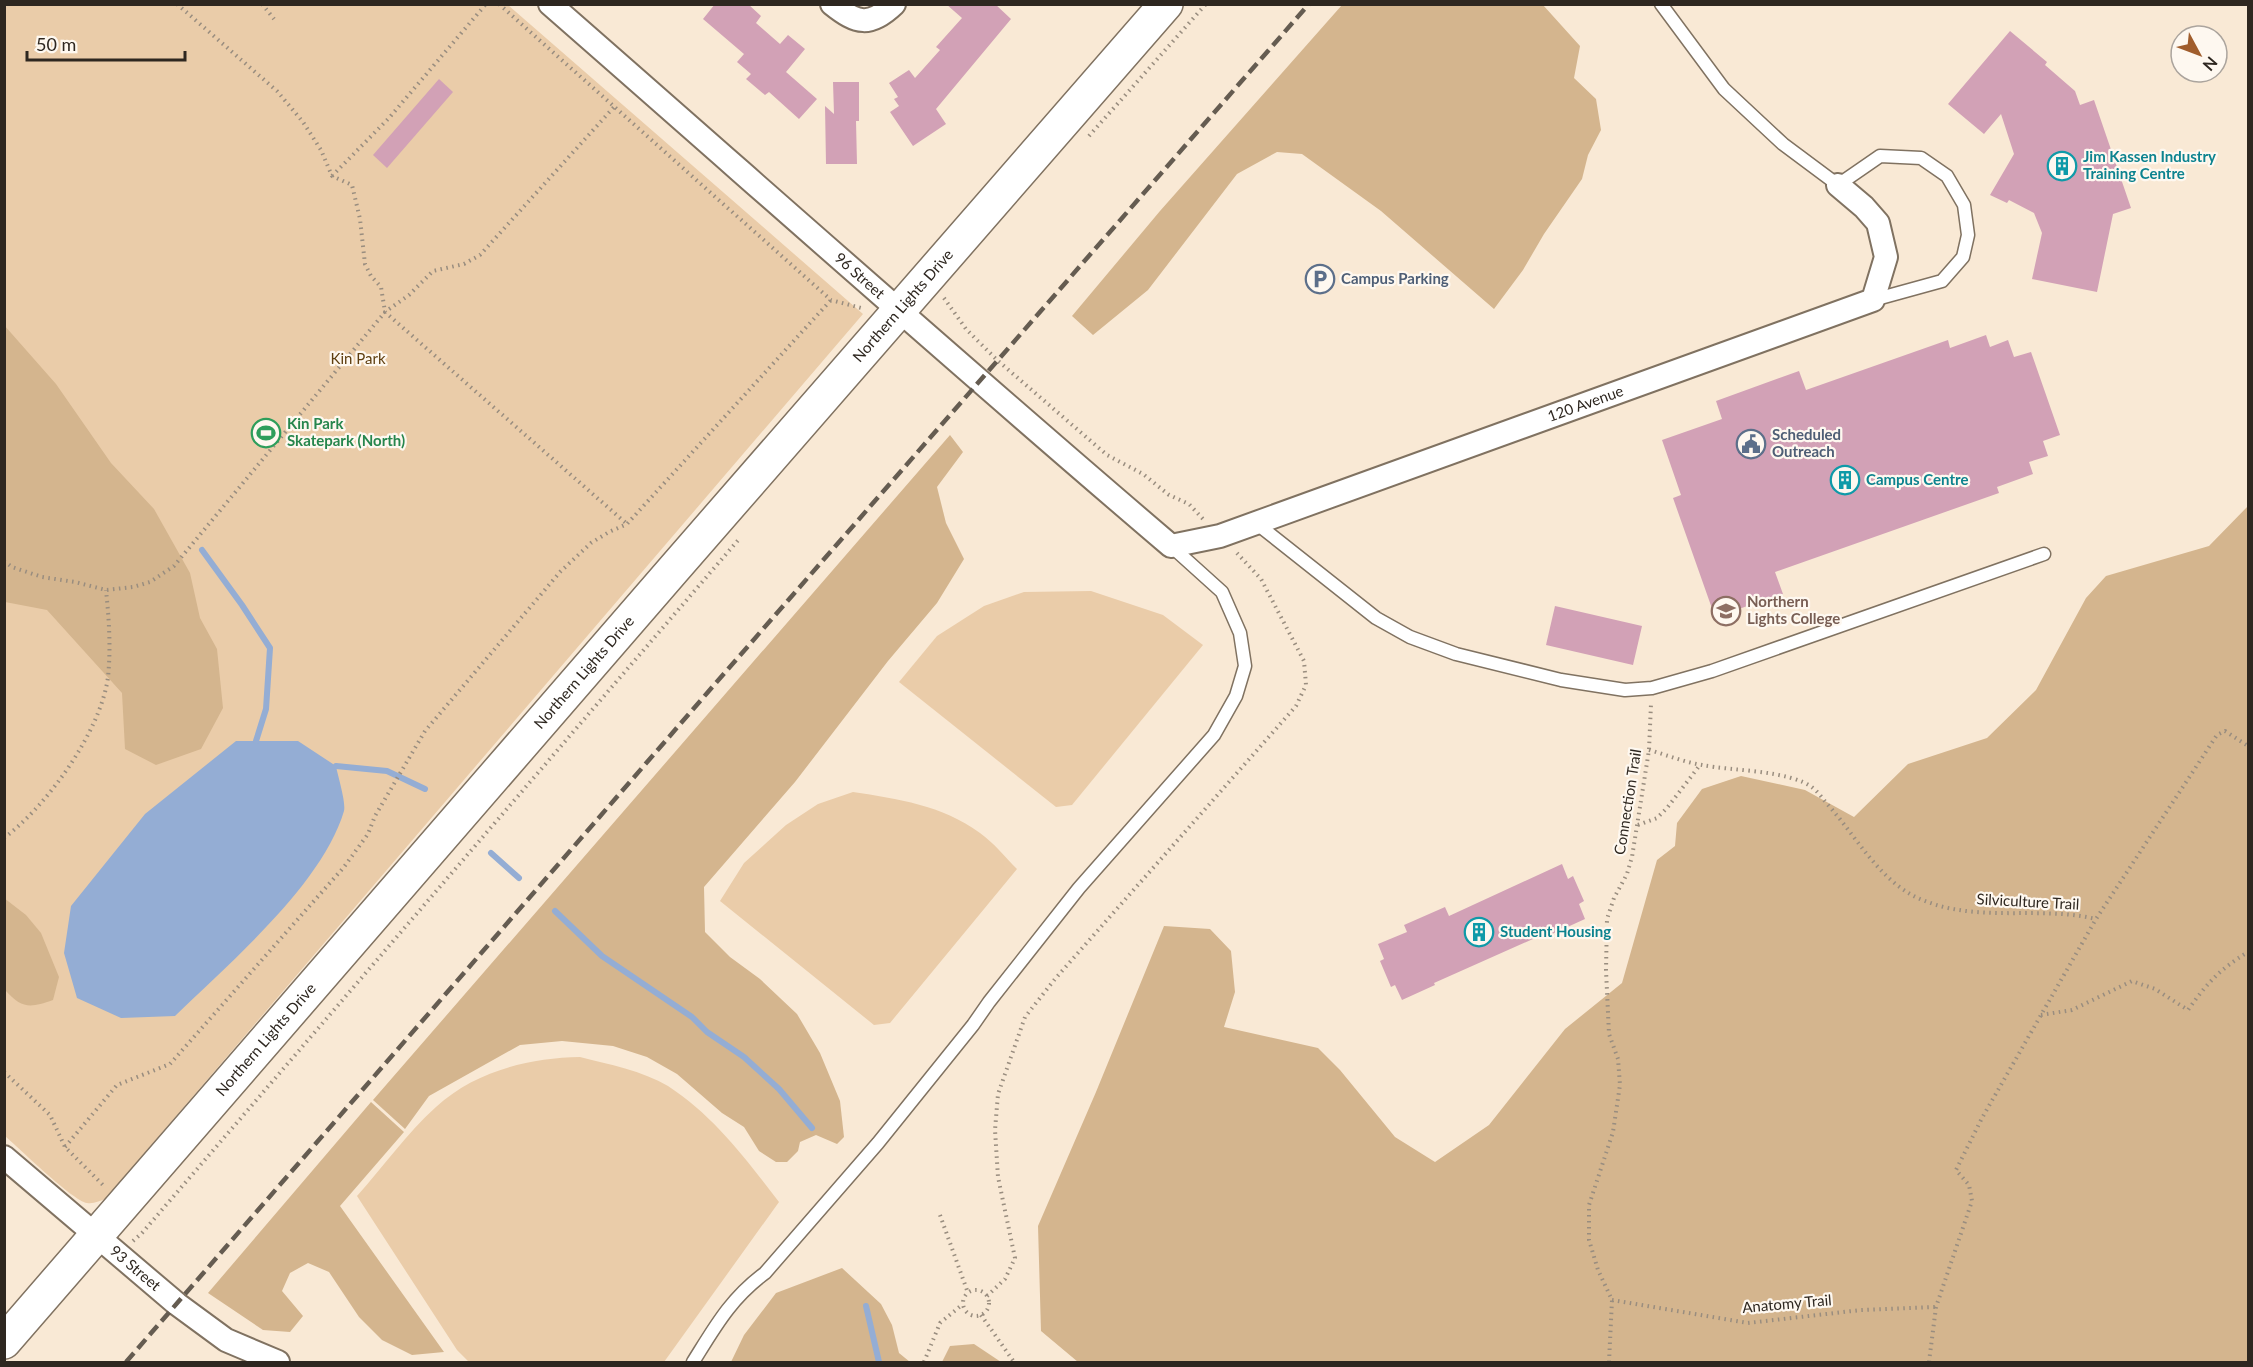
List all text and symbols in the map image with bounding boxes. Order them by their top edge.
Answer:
scale bar [27,24,184,62]
north arrow [2169,24,2229,84]
text: 50 m [36,33,76,55]
text: N [2199,53,2222,75]
place label: Jim Kassen Industry Training Centre [2083,147,2216,182]
building icon: Jim Kassen Industry Training Centre [2046,150,2078,182]
street label: Northern Lights Drive [849,245,956,365]
street label: 96 Street [831,248,889,302]
parking icon: Campus Parking [1304,263,1336,295]
place label: Campus Parking [1341,269,1449,287]
park label: Kin Park [330,349,386,367]
street label: 120 Avenue [1545,381,1626,425]
place label: Kin Park Skatepark (North) [287,414,405,449]
sports icon: Kin Park Skatepark (North) [250,417,282,449]
place label: Scheduled Outreach [1772,425,1841,460]
public building icon: Scheduled Outreach [1735,428,1767,460]
building icon: Campus Centre [1829,464,1861,496]
place label: Campus Centre [1866,470,1968,488]
place label: Northern Lights College [1747,592,1840,627]
school or university icon: Northern Lights College [1710,595,1742,627]
street label: Northern Lights Drive [530,612,637,732]
street label: Connection Trail [1610,748,1644,856]
street label: Silviculture Trail [1976,889,2080,913]
building icon: Student Housing [1463,916,1495,948]
place label: Student Housing [1500,922,1611,940]
street label: Northern Lights Drive [211,979,319,1099]
street label: 93 Street [107,1241,165,1295]
street label: Anatomy Trail [1741,1290,1832,1316]

